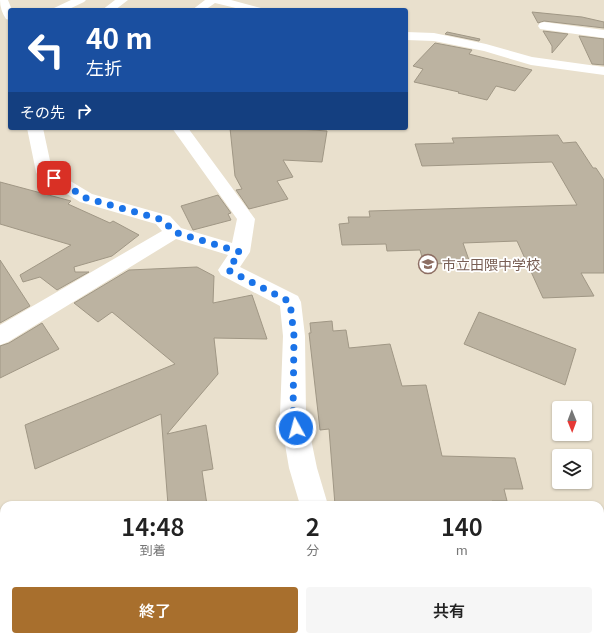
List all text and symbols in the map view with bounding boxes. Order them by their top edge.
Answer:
text: 40 m [86,17,152,57]
icon: left [20,24,72,76]
text: 左折 [86,54,122,80]
icon: right [73,100,95,122]
text: その先 [20,101,65,122]
pin [37,161,71,195]
icon: arrive [43,167,65,189]
school or university icon: 市立田隈中学校 [417,253,439,275]
place label: 市立田隈中学校 [442,254,540,274]
north arrow [552,401,592,441]
map controls [552,401,592,489]
position arrow [275,407,317,449]
button: layers [552,449,592,489]
text: 14:48 [121,508,184,543]
text: 2 [306,508,320,543]
text: 140 [441,508,483,543]
text: 到着 [140,540,166,559]
text: 分 [306,540,319,559]
text: m [456,540,468,559]
button: 終了 [12,587,298,633]
button: 共有 [306,587,592,633]

